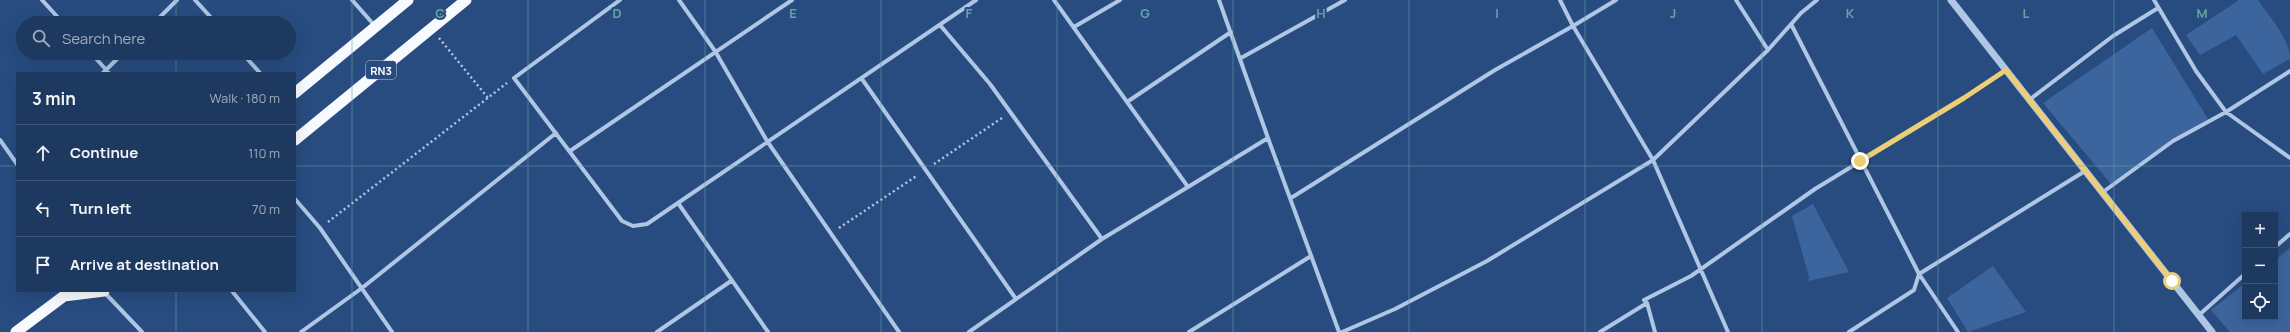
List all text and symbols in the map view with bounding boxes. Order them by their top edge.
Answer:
text: C [435,4,445,22]
text: D [612,4,622,22]
text: E [789,4,797,22]
text: F [966,4,973,22]
text: G [1140,4,1150,22]
text: H [1316,4,1326,22]
text: I [1495,4,1499,22]
text: J [1670,4,1676,22]
text: K [1846,4,1855,22]
text: L [2023,4,2030,22]
text: M [2196,4,2208,22]
search box [16,16,296,60]
icon: search [30,27,52,49]
text: Search here [62,28,145,49]
road number: RN3 [366,61,396,79]
text: 3 min [32,87,76,110]
text: Walk · 180 m [209,89,280,107]
icon: ahead [32,142,54,164]
text: Continue [70,142,138,163]
text: 110 m [248,144,280,162]
route end [1851,152,1869,170]
icon: left [32,198,54,220]
text: Turn left [70,198,132,219]
text: 70 m [252,200,280,218]
map controls [2242,212,2278,320]
button: + [2242,212,2278,248]
button: − [2242,248,2278,284]
icon: arrive [32,254,54,276]
text: Arrive at destination [70,254,219,275]
route start [2163,272,2181,290]
button: locate [2242,284,2278,320]

